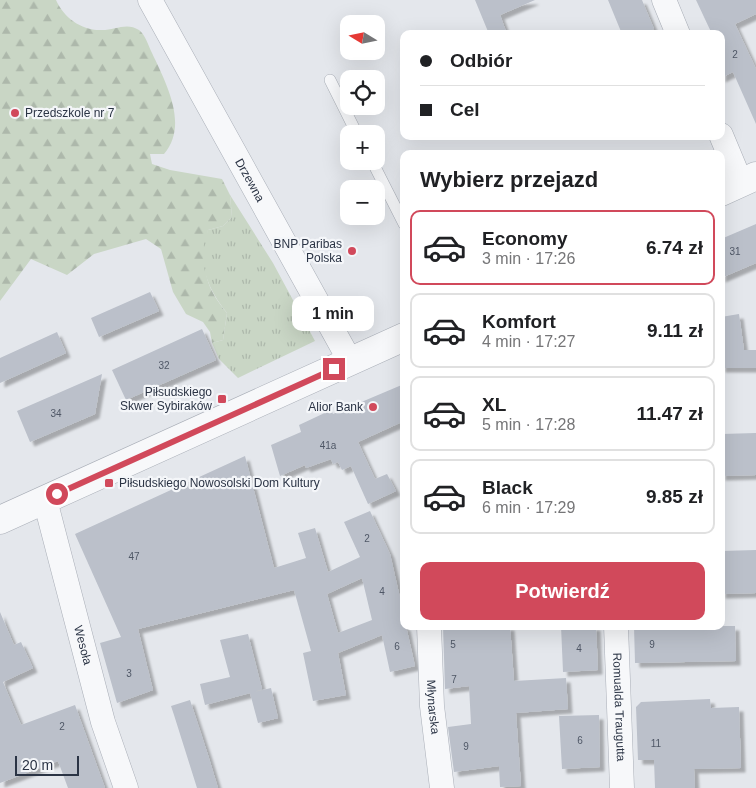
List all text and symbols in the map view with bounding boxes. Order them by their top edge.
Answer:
north arrow [340,15,385,60]
map controls [340,15,385,225]
house number: 2 [732,49,738,60]
text: Odbiór [450,50,512,71]
button: locate [340,70,385,115]
text: Cel [450,99,480,120]
place label: Przedszkole nr 7 [25,106,115,120]
marker: Przedszkole nr 7 [9,107,21,119]
button: + [340,125,385,170]
street label: Drzewna [232,156,268,205]
text: Wybierz przejazd [420,167,598,192]
button: − [340,180,385,225]
icon: car [422,225,467,270]
text: Economy [482,228,568,249]
place label: BNP Paribas Polska [274,237,342,265]
text: 6.74 zł [646,237,703,258]
marker: BNP Paribas Polska [346,245,358,257]
house number: 31 [729,246,741,257]
text: 3 min · 17:26 [482,250,575,267]
callout: 1 min [293,296,375,332]
text: 1 min [312,305,354,322]
icon: car [422,308,467,353]
text: Komfort [482,311,556,332]
text: 9.11 zł [647,320,703,341]
text: 4 min · 17:27 [482,333,575,350]
route end [323,358,345,380]
house number: 32 [158,360,170,371]
place label: Piłsudskiego Skwer Sybiraków [120,385,212,413]
icon: car [422,391,467,436]
marker: Piłsudskiego Skwer Sybiraków [216,393,228,405]
text: XL [482,394,506,415]
place label: Alior Bank [308,400,364,414]
marker: Alior Bank [367,401,379,413]
text: 11.47 zł [636,403,703,424]
house number: 34 [50,408,62,419]
text: 5 min · 17:28 [482,416,575,433]
house number: 41a [320,440,337,451]
icon: car [422,474,467,519]
place label: Piłsudskiego Nowosolski Dom Kultury [119,476,320,490]
marker: Piłsudskiego Nowosolski Dom Kultury [103,477,115,489]
text: Black [482,477,533,498]
route start [46,483,68,505]
text: 9.85 zł [646,486,703,507]
text: 6 min · 17:29 [482,499,575,516]
house number: 2 [364,533,370,544]
house number: 47 [128,551,140,562]
button: Potwierdź [420,562,705,620]
house number: 4 [379,586,385,597]
street label: Wesoła [71,624,95,666]
house number: 5 [450,639,456,650]
house number: 9 [649,639,655,650]
house number: 6 [394,641,400,652]
house number: 4 [576,643,582,654]
street label: Romualda Traugutta [610,652,628,762]
house number: 3 [126,668,132,679]
house number: 7 [451,674,457,685]
street label: Młynarska [424,679,442,735]
house number: 2 [59,721,65,732]
house number: 6 [577,735,583,746]
house number: 11 [651,738,662,749]
house number: 9 [463,741,469,752]
scale bar [15,753,79,776]
text: 20 m [22,757,53,773]

